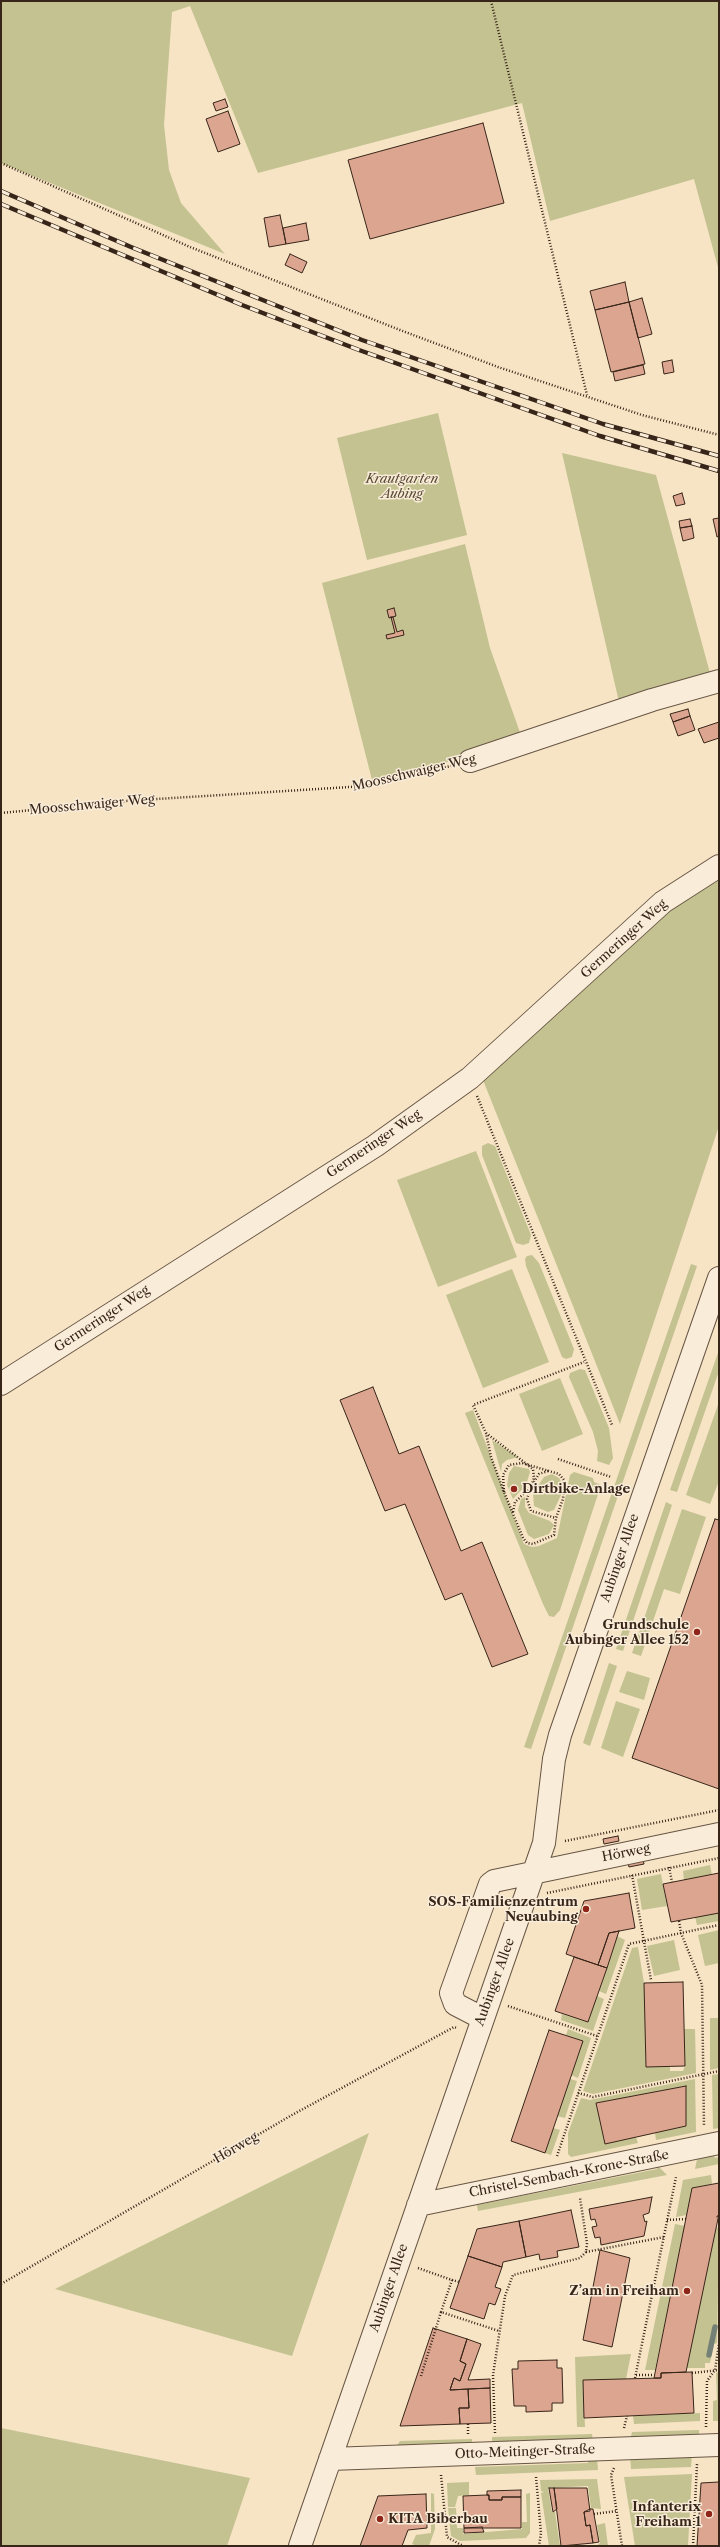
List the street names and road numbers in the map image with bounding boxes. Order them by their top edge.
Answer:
street label: Moosschwaiger Weg [351,751,477,795]
street label: Moosschwaiger Weg [28,792,156,818]
street label: Germeringer Weg [578,896,670,982]
street label: Germeringer Weg [324,1107,424,1181]
street label: Germeringer Weg [51,1282,153,1356]
street label: Aubinger Allee [598,1512,642,1604]
street label: Hörweg [601,1841,651,1865]
street label: Aubinger Allee [472,1936,518,2028]
street label: Hörweg [211,2129,261,2167]
street label: Christel-Sembach-Krone-Straße [468,2147,670,2201]
street label: Aubinger Allee [367,2242,411,2334]
street label: Otto-Meitinger-Straße [455,2442,595,2462]

